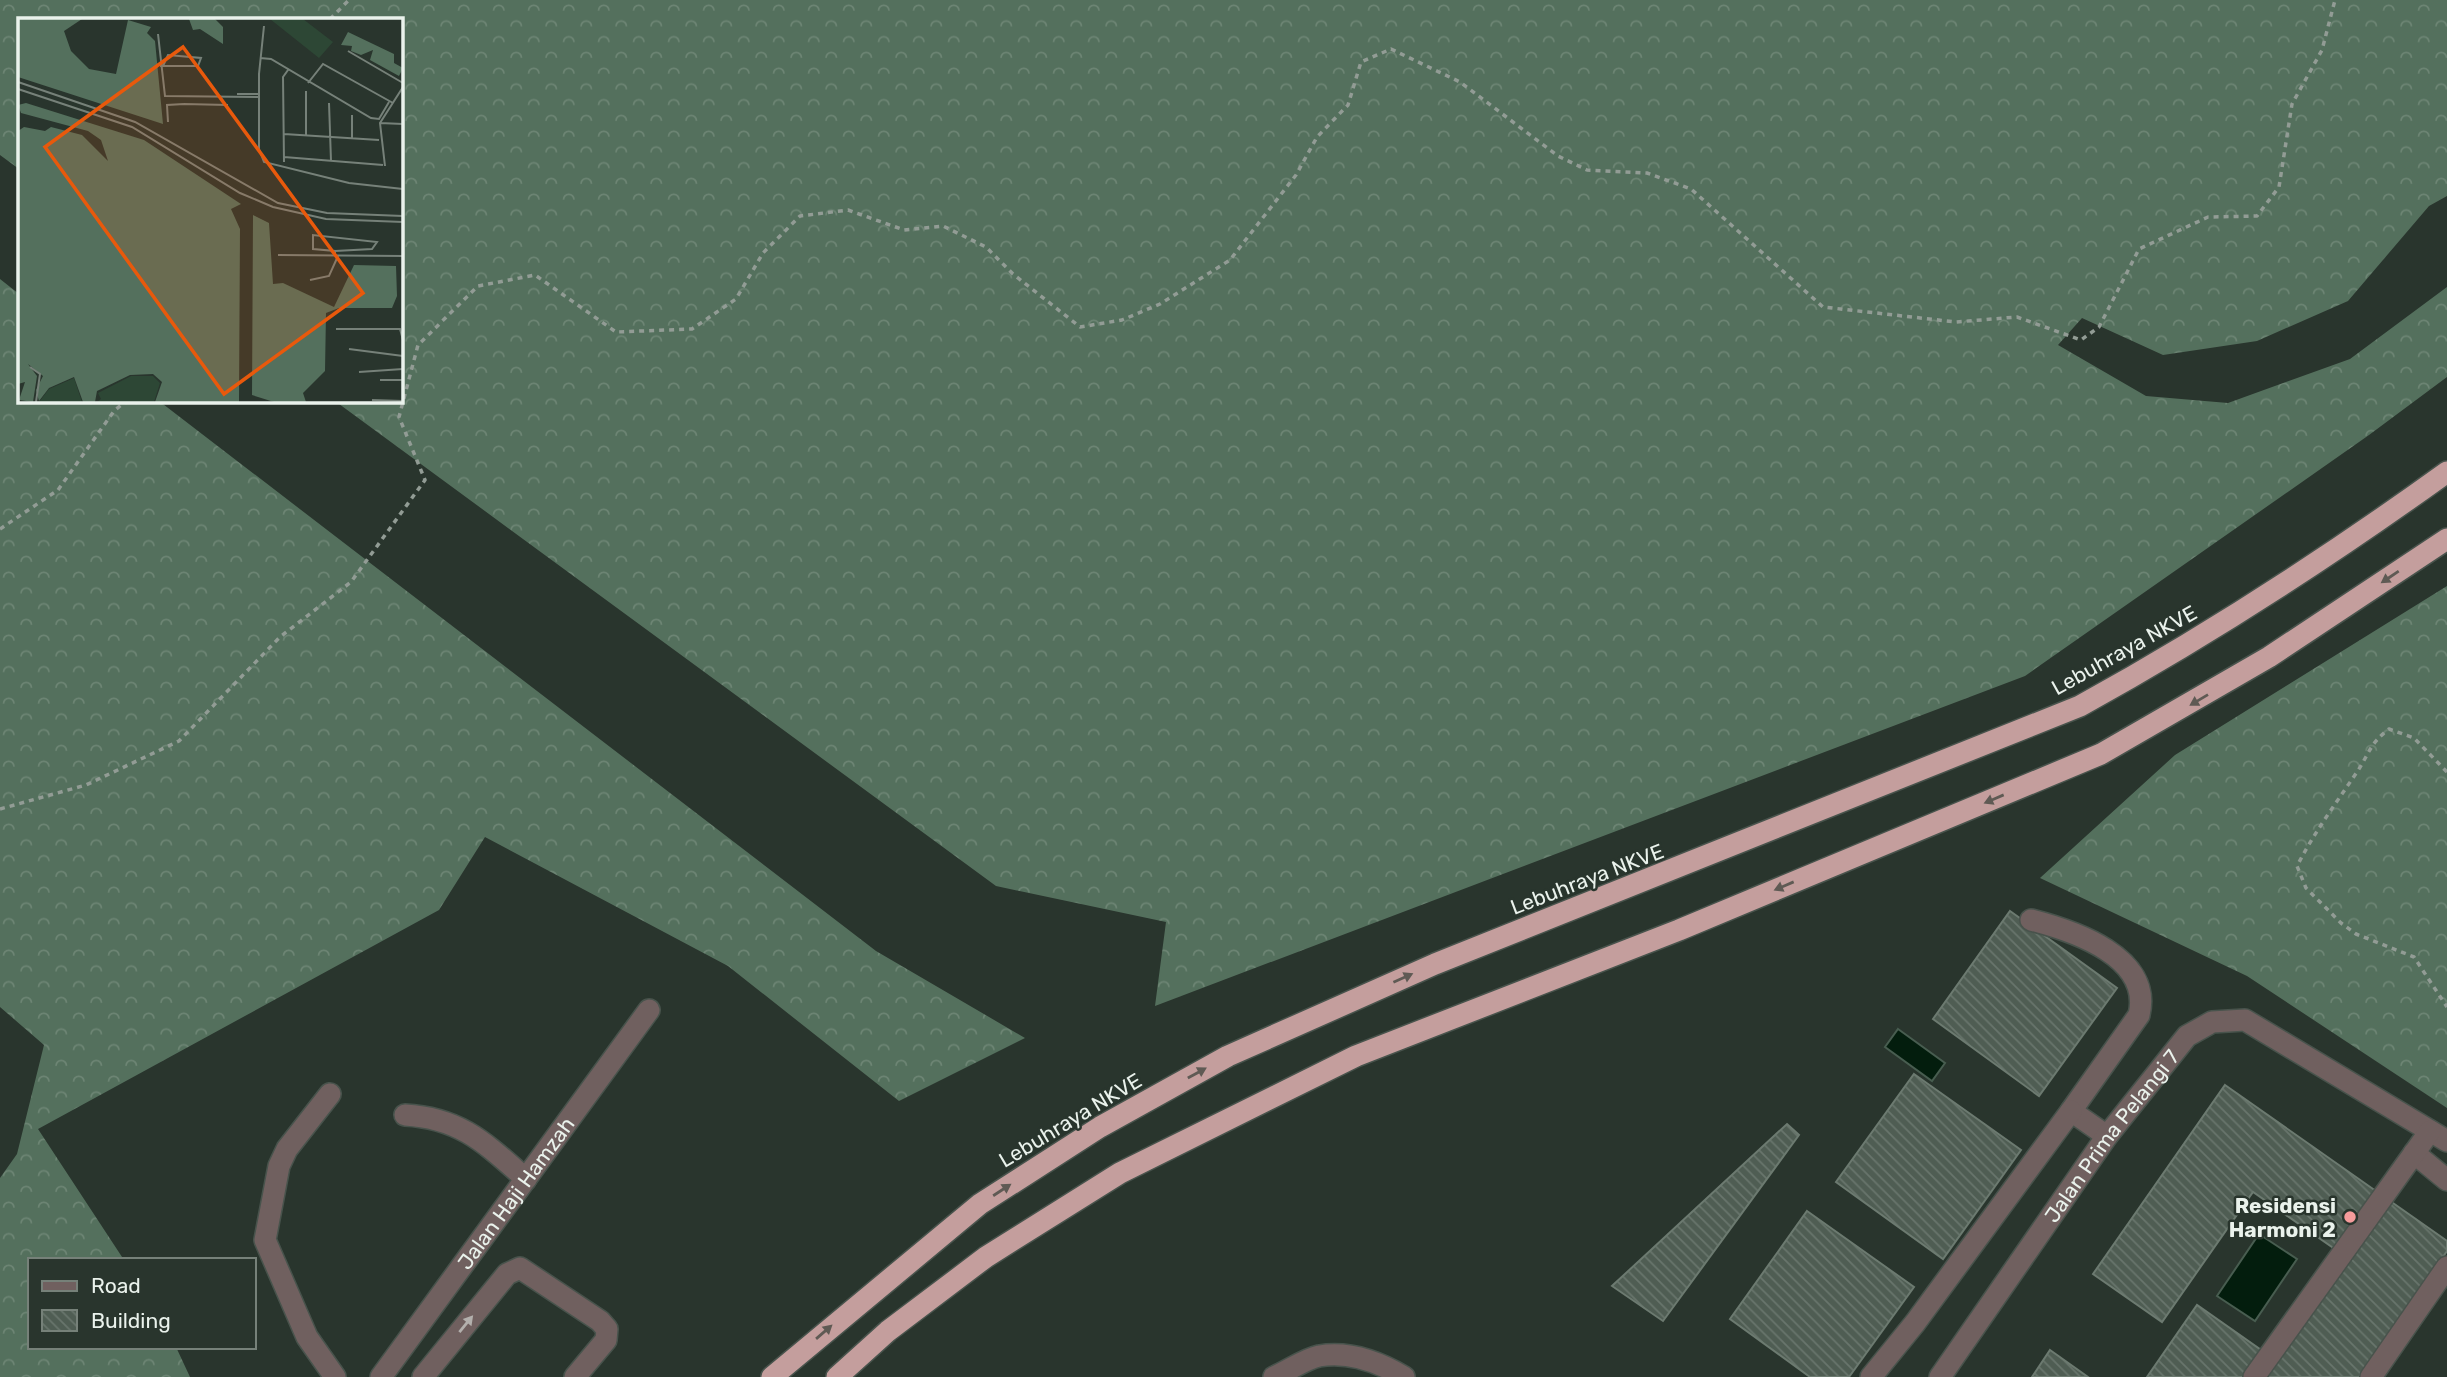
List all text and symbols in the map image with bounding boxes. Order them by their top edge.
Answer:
inset map [18,18,402,402]
one-way arrow [2381,570,2399,584]
street label: Lebuhraya NKVE [2047,600,2201,700]
one-way arrow [2189,693,2208,706]
one-way arrow [1984,793,2005,804]
street label: Lebuhraya NKVE [1507,838,1667,920]
one-way arrow [1774,881,1795,892]
one-way arrow [1393,972,1413,984]
street label: Jalan Prima Pelangi 7 [2039,1044,2184,1227]
one-way arrow [1187,1067,1206,1079]
street label: Lebuhraya NKVE [994,1068,1146,1172]
street label: Jalan Haji Hamzah [452,1112,579,1274]
one-way arrow [992,1184,1011,1197]
place label: Residensi Harmoni 2 [2229,1193,2336,1242]
marker: Residensi Harmoni 2 [2342,1209,2358,1225]
legend [28,1258,256,1349]
text: Road [91,1273,141,1298]
text: Building [91,1308,171,1333]
one-way arrow [459,1316,474,1334]
one-way arrow [815,1325,833,1340]

